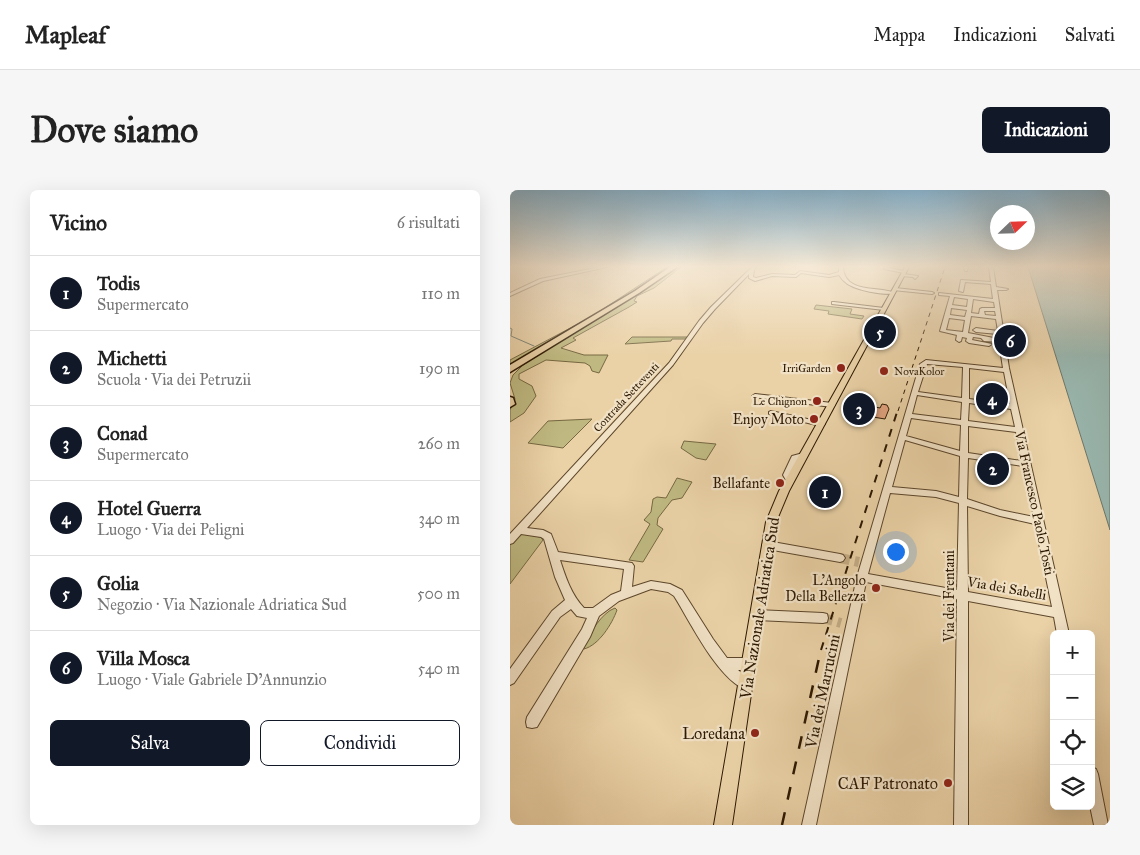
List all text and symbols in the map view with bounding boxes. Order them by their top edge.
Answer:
text: Mapleaf [25,20,106,50]
text: Mappa [873,24,925,46]
text: Indicazioni [953,24,1037,46]
text: Salvati [1065,24,1115,46]
button: Indicazioni [982,107,1110,153]
text: Dove siamo [30,109,198,152]
north arrow [990,205,1035,250]
text: Vicino [50,210,107,236]
text: 6 risultati [397,213,460,232]
text: Todis [97,272,140,295]
text: 1 [63,284,69,303]
text: 110 m [421,284,460,303]
text: Supermercato [97,295,189,314]
pin: 5 [864,313,896,351]
pin: 6 [994,322,1026,360]
text: Michetti [97,347,167,370]
text: 2 [62,359,70,378]
text: 190 m [419,359,460,378]
street label: Contrada Setteventi [591,360,662,435]
place label: IrriGarden [782,362,831,375]
marker: IrriGarden [835,362,847,374]
marker: NovaKolor [878,365,890,377]
place label: NovaKolor [894,365,945,378]
text: Scuola · Via dei Petruzii [97,370,251,389]
pin: 4 [976,380,1008,418]
pin: 3 [843,390,875,428]
place label: Le Chignon [753,395,807,408]
marker: Le Chignon [811,395,823,407]
place label: Enjoy Moto [733,411,804,428]
marker: Enjoy Moto [808,413,820,425]
text: Conad [97,422,148,445]
street label: Via Francesco Paolo Tosti [1011,428,1058,577]
text: 3 [63,434,69,453]
text: 260 m [418,434,460,453]
text: Supermercato [97,445,189,464]
pin: 2 [977,450,1009,488]
pin: 1 [809,473,841,511]
place label: Bellafante [712,475,770,492]
marker: Bellafante [774,477,786,489]
text: Hotel Guerra [97,497,201,520]
text: 4 [62,509,70,528]
text: 340 m [418,509,460,528]
street label: Via Nazionale Adriatica Sud [736,516,783,701]
text: Luogo · Via dei Peligni [97,520,245,539]
your location [883,539,909,565]
street label: Via dei Frentani [941,550,958,643]
text: Golia [97,572,139,595]
place label: L'Angolo Della Bellezza [785,572,866,605]
street label: Via dei Sabelli [965,573,1048,604]
marker: L'Angolo Della Bellezza [870,582,882,594]
text: 5 [62,584,70,603]
text: 500 m [417,584,460,603]
text: Negozio · Via Nazionale Adriatica Sud [97,595,347,614]
map controls [1050,630,1095,810]
button: + [1050,630,1095,675]
street label: Via dei Marrucini [801,632,844,751]
text: Villa Mosca [97,647,190,670]
text: 6 [62,659,70,678]
text: 540 m [418,659,460,678]
text: Luogo · Viale Gabriele D'Annunzio [97,670,327,689]
button: − [1050,675,1095,720]
button: Salva [50,720,250,766]
button: Condividi [260,720,460,766]
button: locate [1050,720,1095,765]
place label: Loredana [682,724,745,743]
marker: Loredana [749,727,761,739]
button: layers [1050,765,1095,810]
place label: CAF Patronato [838,774,938,793]
marker: CAF Patronato [942,777,954,789]

